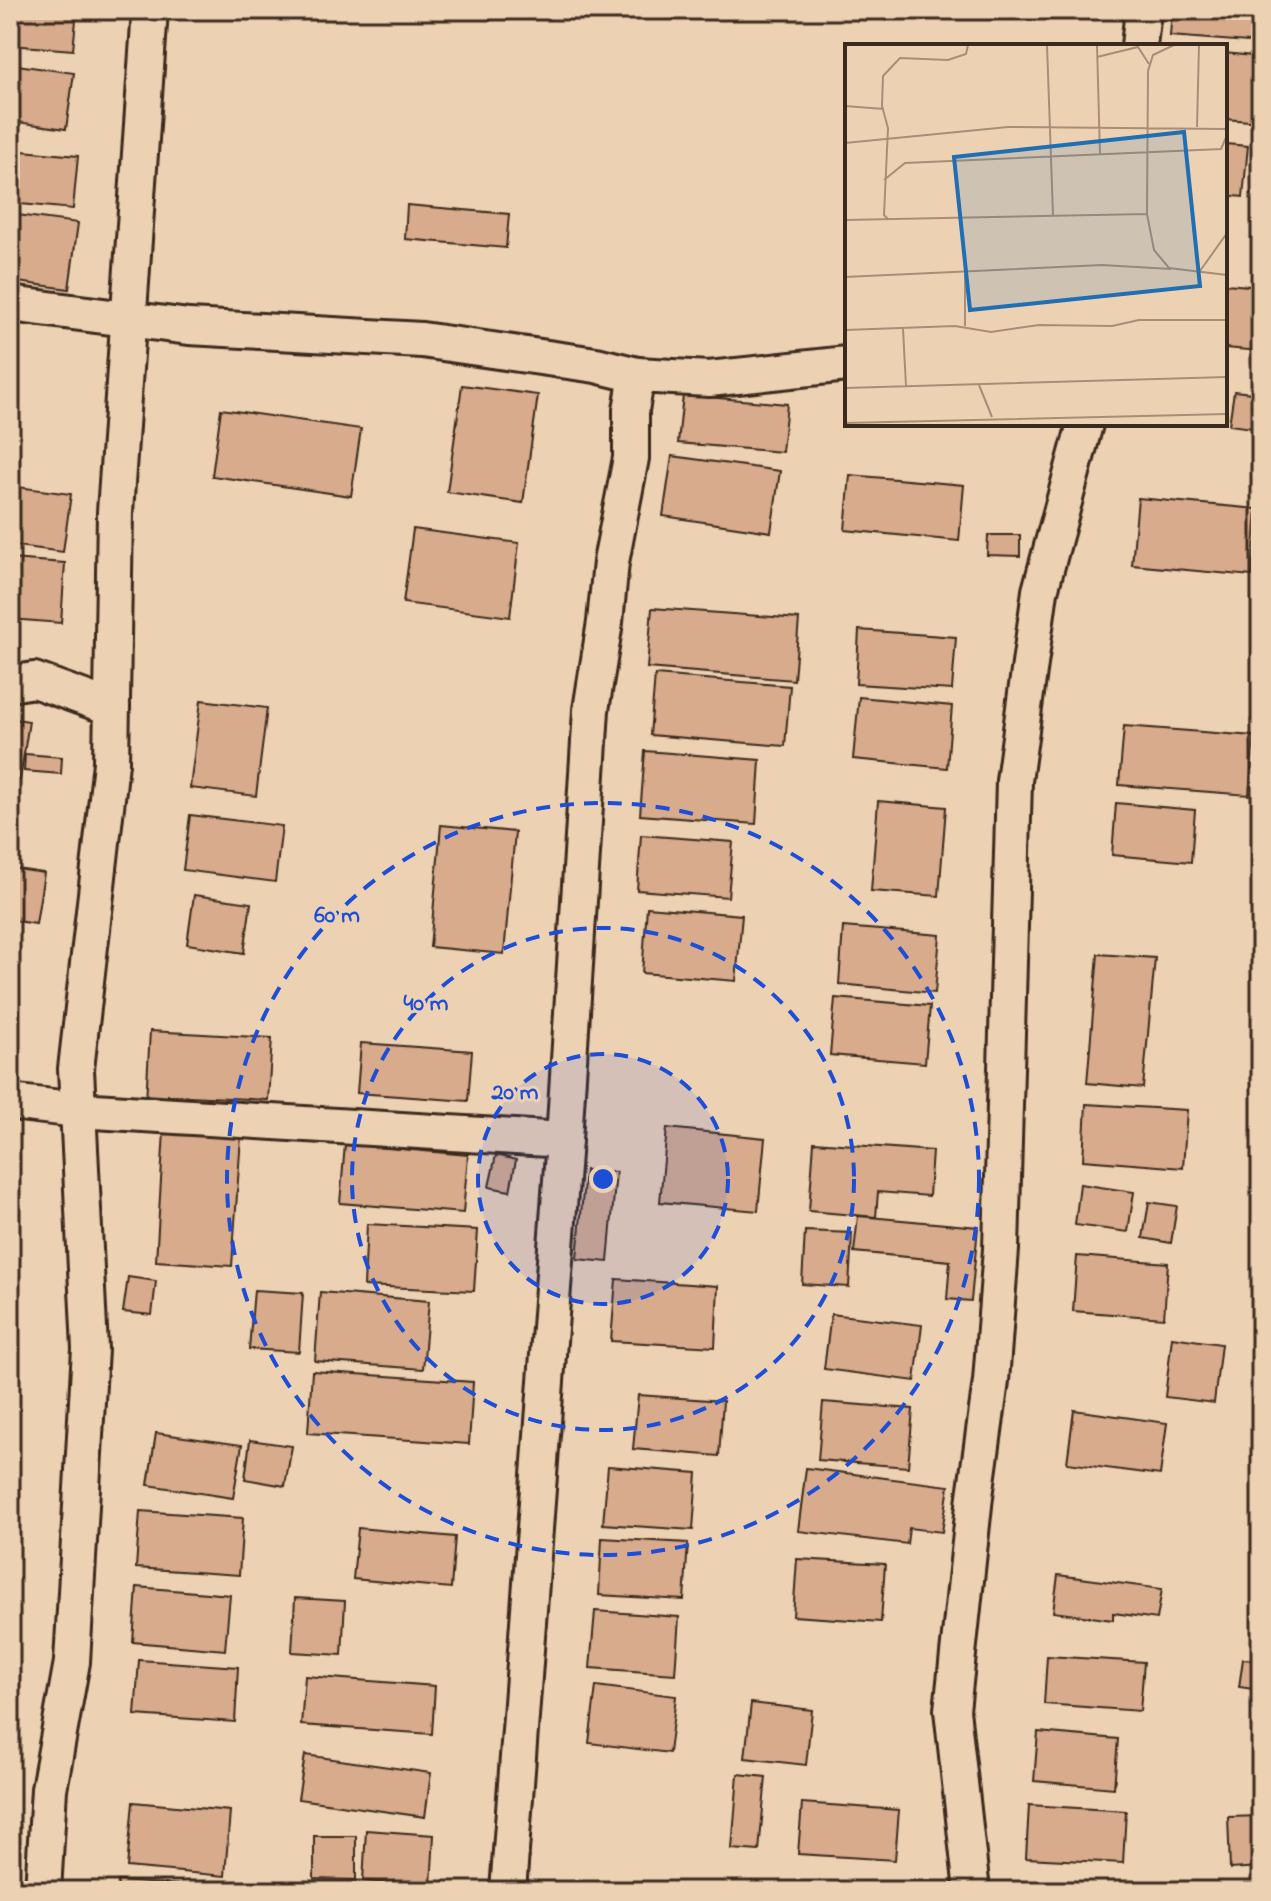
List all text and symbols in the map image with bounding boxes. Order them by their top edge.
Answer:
inset map [845,44,1227,426]
text: 60 m [314,899,360,934]
text: 40 m [404,987,449,1022]
text: 20 m [491,1076,539,1111]
centre of rings [589,1165,617,1193]

